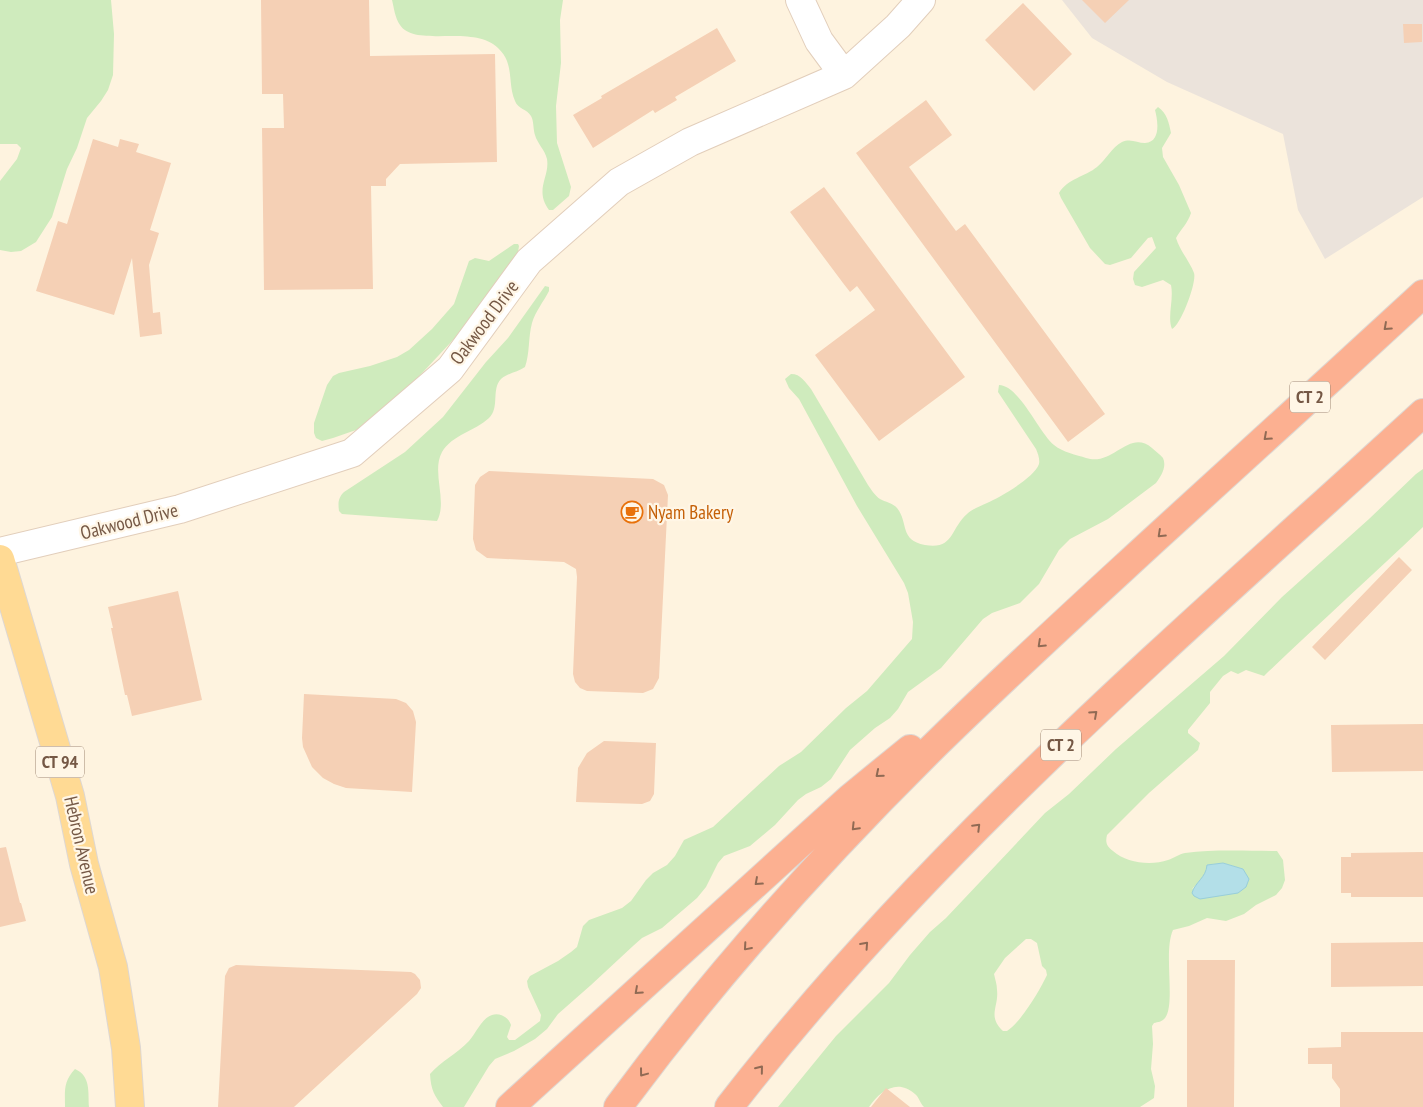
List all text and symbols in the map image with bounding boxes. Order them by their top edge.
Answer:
street label: Oakwood Drive [444,275,524,369]
one-way arrow [1384,321,1393,330]
road number: CT 2 [1290,382,1330,412]
one-way arrow [1264,431,1273,440]
street label: Oakwood Drive [78,497,180,545]
cafe icon: Nyam Bakery [620,500,644,524]
place label: Nyam Bakery [648,500,734,524]
one-way arrow [1158,528,1167,537]
one-way arrow [1038,638,1047,647]
one-way arrow [1088,711,1097,720]
road number: CT 2 [1041,730,1081,760]
road number: CT 94 [36,746,84,778]
one-way arrow [876,768,885,776]
street label: Hebron Avenue [59,794,105,896]
one-way arrow [852,821,861,830]
one-way arrow [971,824,980,833]
one-way arrow [755,876,764,885]
one-way arrow [743,942,752,951]
one-way arrow [859,942,868,951]
one-way arrow [634,985,643,994]
one-way arrow [754,1066,762,1075]
one-way arrow [641,1067,649,1076]

